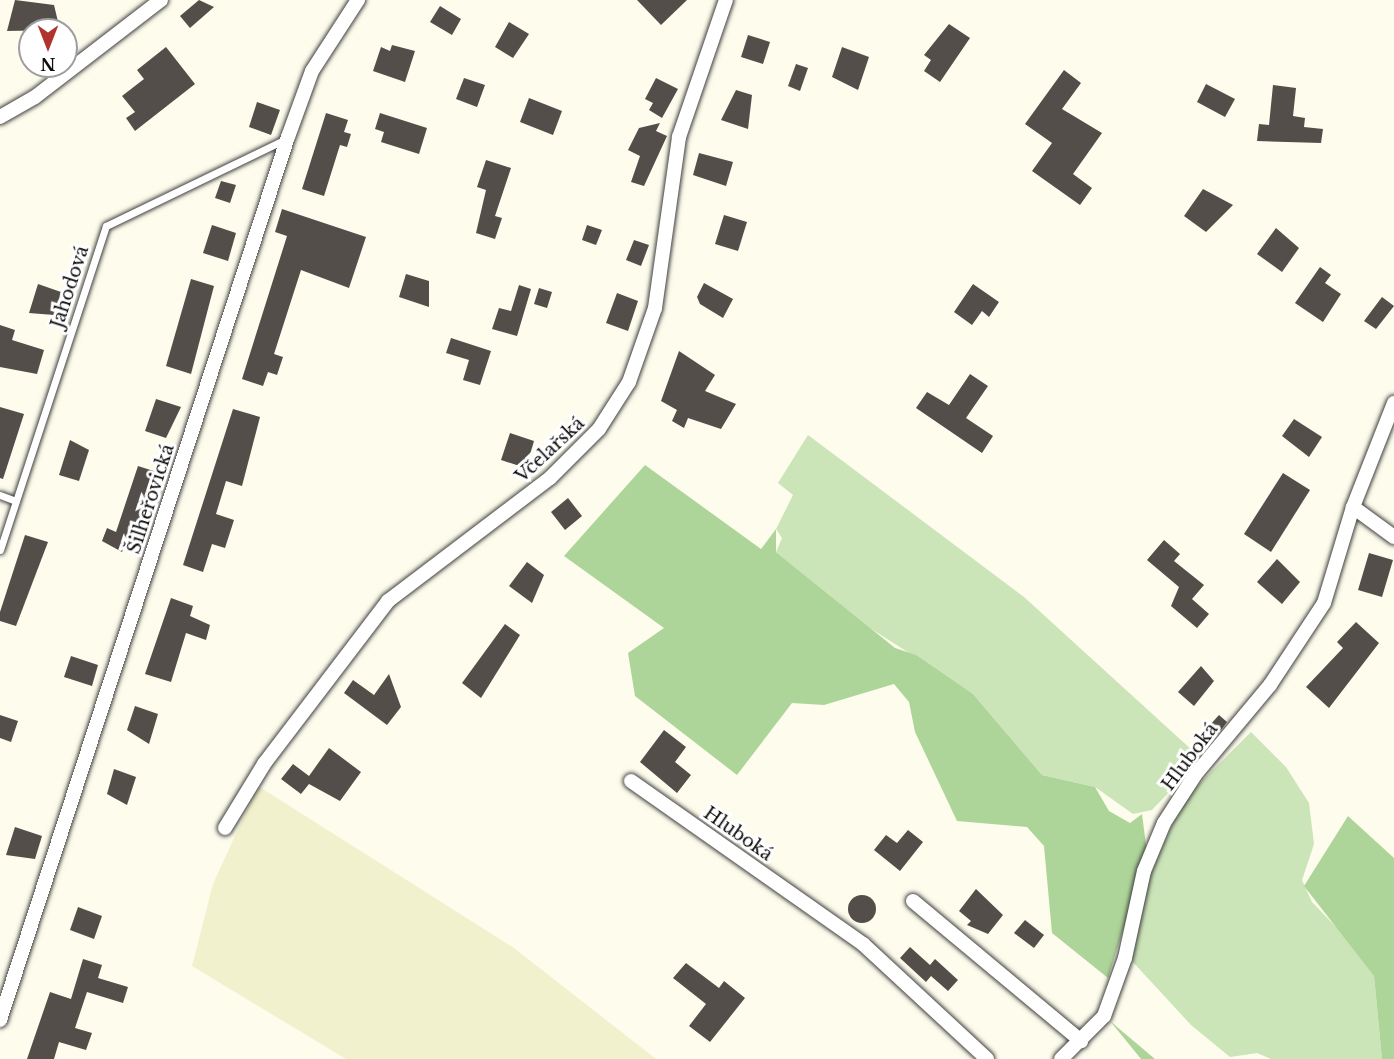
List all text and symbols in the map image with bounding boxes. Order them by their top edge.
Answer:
north arrow [18,18,78,78]
text: N [40,54,56,74]
street label: Jahodová [47,243,93,331]
street label: Včelařská [511,413,589,487]
street label: Šilheřovická [123,441,179,557]
street label: Hluboká [1158,719,1222,795]
street label: Hluboká [699,802,777,866]

